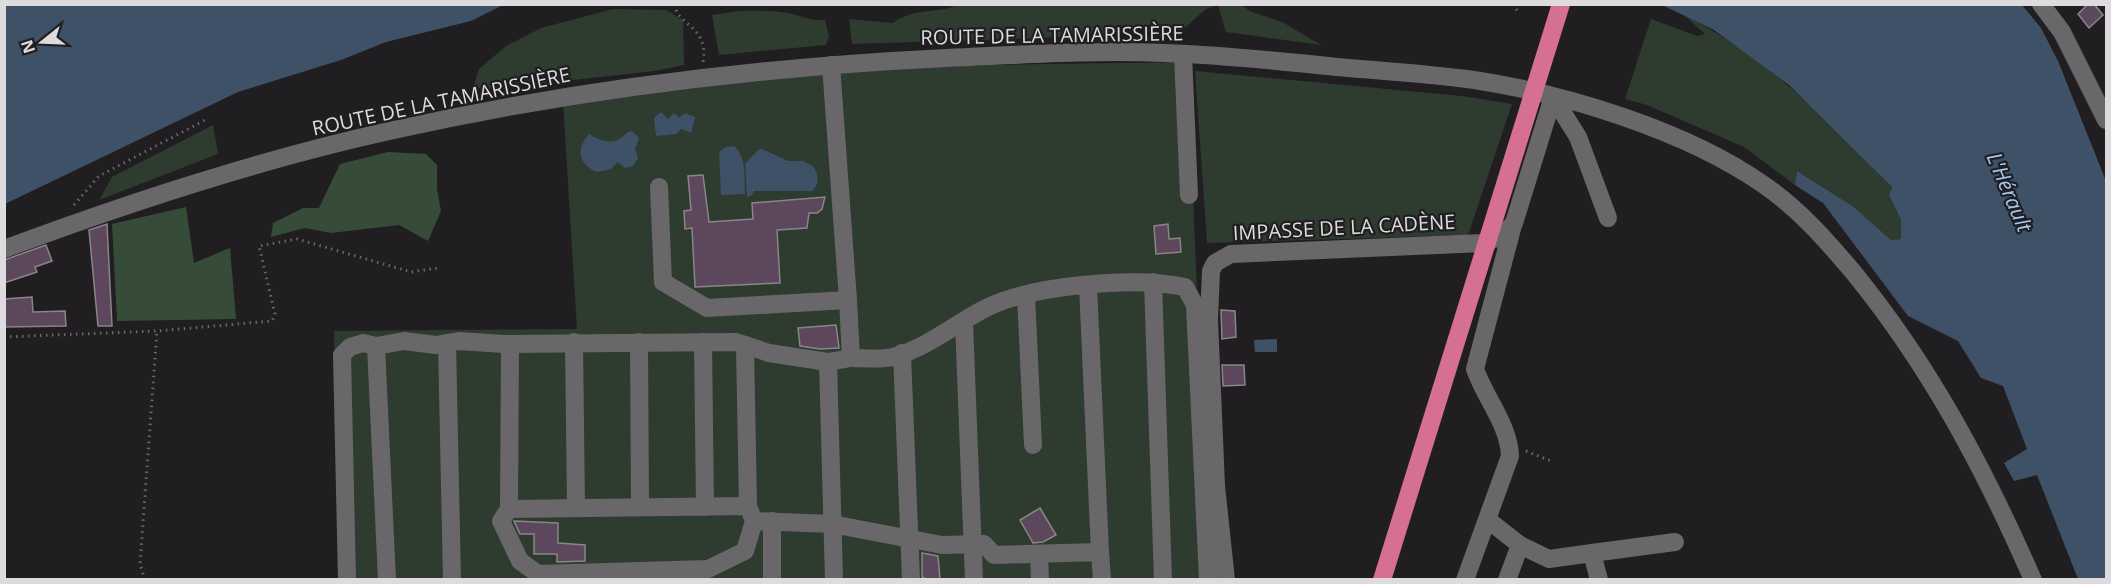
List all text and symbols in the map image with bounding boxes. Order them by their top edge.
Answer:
north arrow [12,12,72,72]
street label: ROUTE DE LA TAMARISSIÈRE [920,19,1184,51]
text: N [15,37,40,56]
street label: ROUTE DE LA TAMARISSIÈRE [309,60,573,142]
water label: L'Hérault [1981,148,2040,237]
street label: IMPASSE DE LA CADÈNE [1232,208,1456,246]

